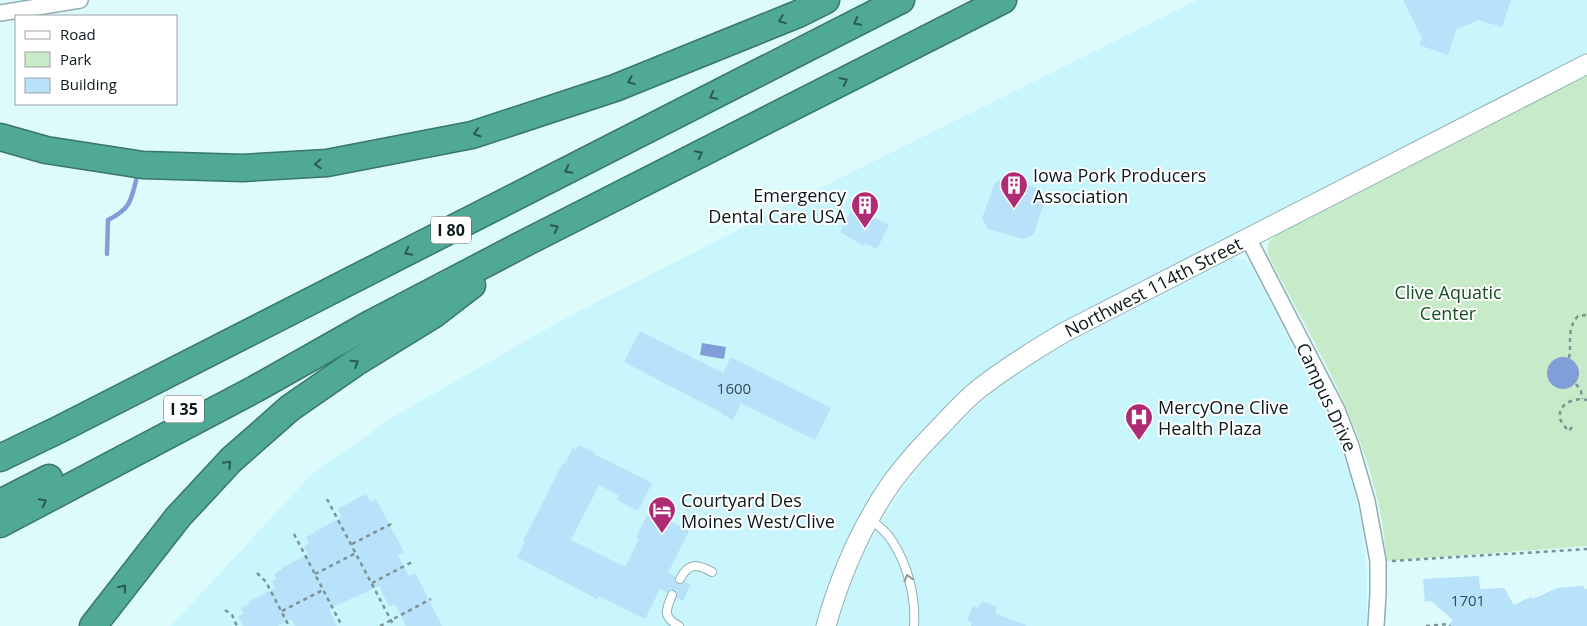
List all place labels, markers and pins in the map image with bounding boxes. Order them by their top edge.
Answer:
place label: Iowa Pork Producers Association [1033,163,1206,208]
building icon: Iowa Pork Producers Association [999,170,1029,209]
place label: Emergency Dental Care USA [708,183,847,228]
building icon: Emergency Dental Care USA [850,190,880,229]
place label: MercyOne Clive Health Plaza [1158,395,1289,440]
hospital icon: MercyOne Clive Health Plaza [1124,402,1154,441]
place label: Courtyard Des Moines West/Clive [681,488,835,533]
hotel icon: Courtyard Des Moines West/Clive [647,495,677,534]

